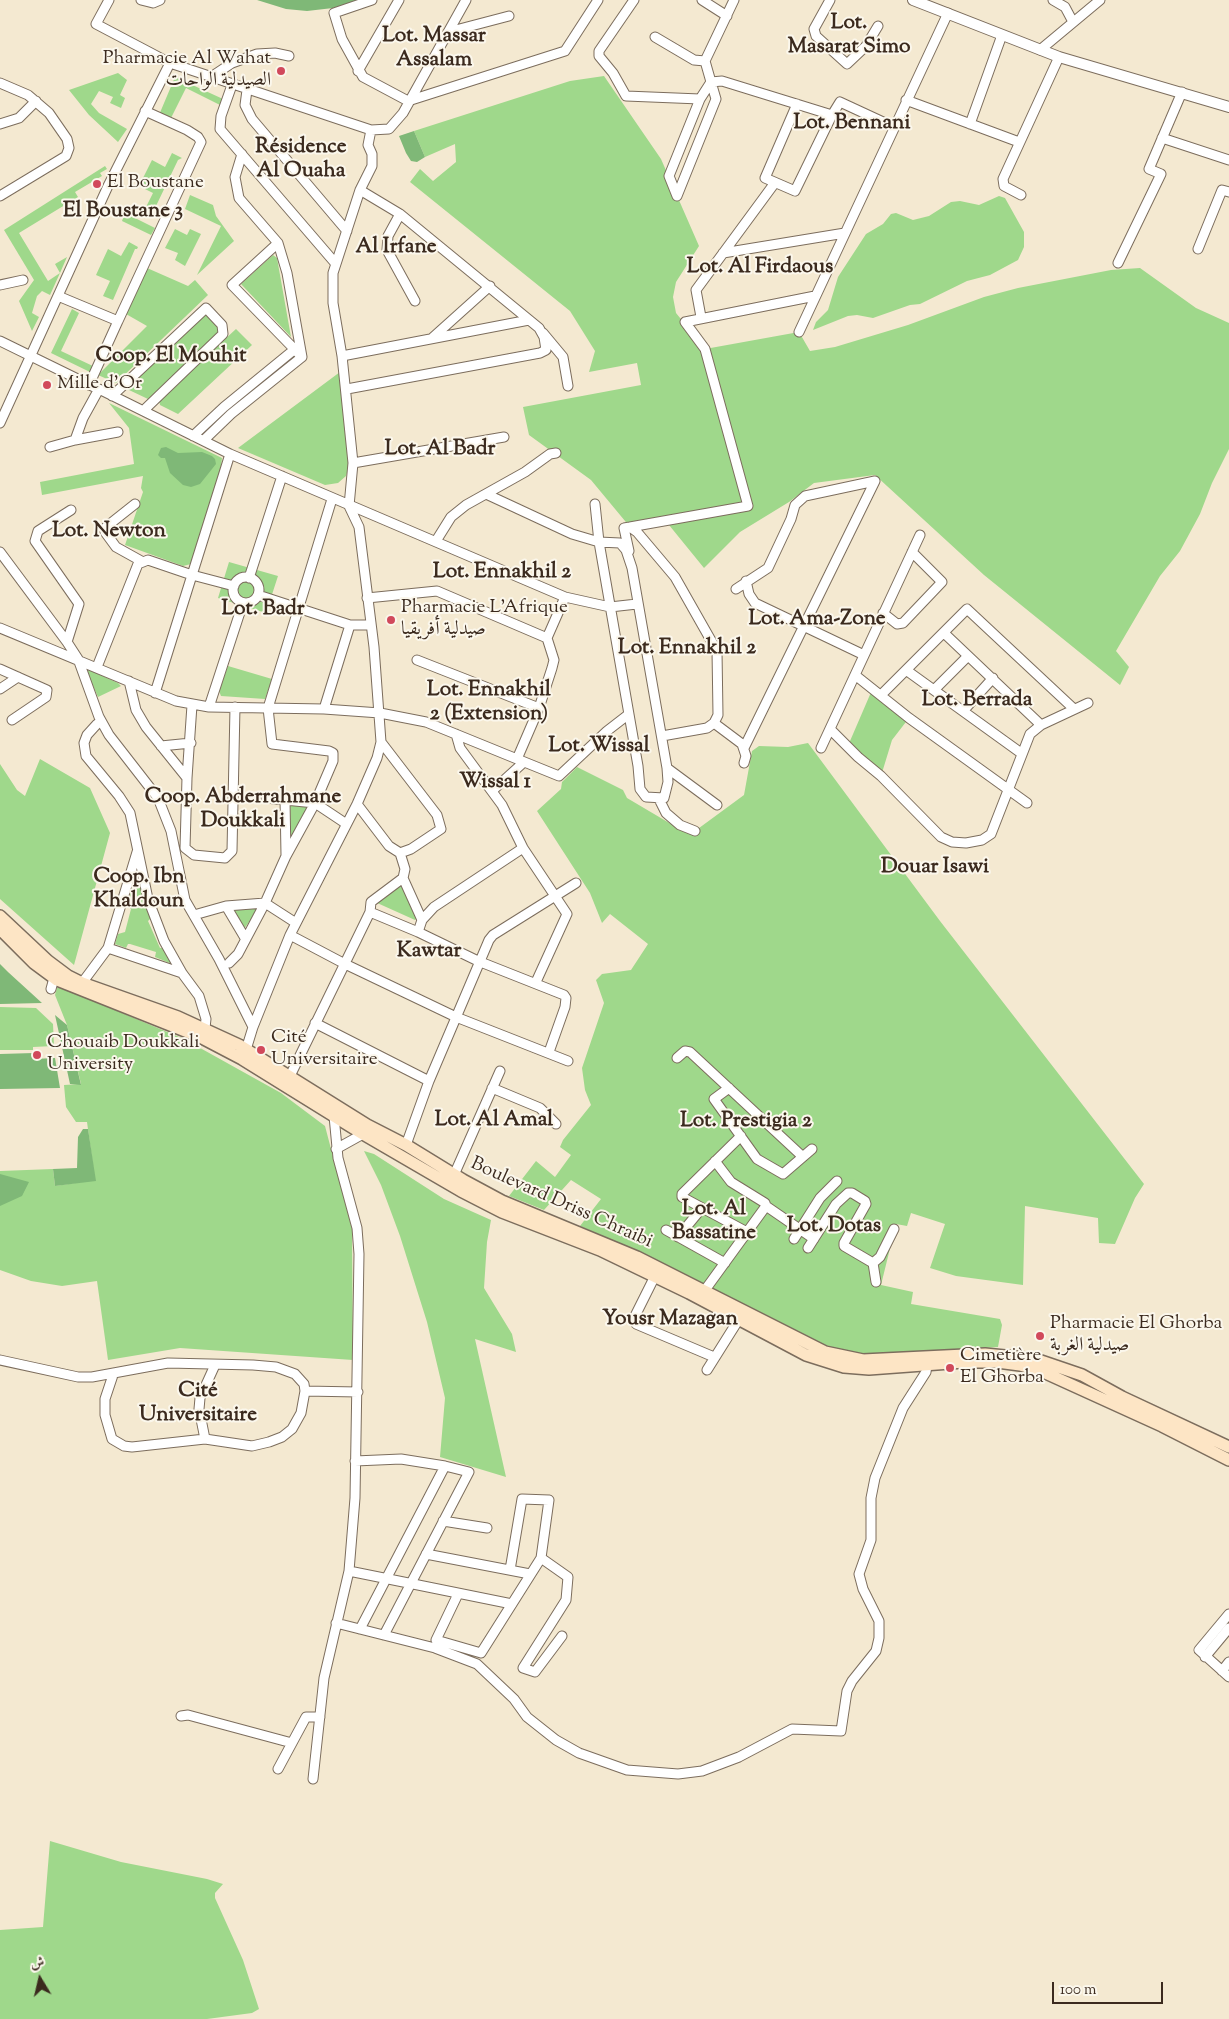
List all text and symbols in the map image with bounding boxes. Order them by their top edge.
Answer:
district label: Lot. Masarat Simo [788,11,910,61]
district label: Lot. Massar Assalam [382,24,486,74]
place label: Pharmacie Al Wahat الصيدلية الواحات [103,49,271,93]
marker: Pharmacie Al Wahat الصيدلية الواحات [275,65,287,77]
district label: Lot. Bennani [794,111,910,137]
district label: Résidence Al Ouaha [255,135,347,185]
place label: El Boustane [107,173,204,195]
marker: El Boustane [91,178,103,190]
district label: El Boustane 3 [63,199,183,225]
district label: Al Irfane [355,235,437,261]
district label: Lot. Al Firdaous [687,255,833,281]
district label: Coop. El Mouhit [96,344,246,370]
place label: Mille d'Or [57,374,142,396]
marker: Mille d'Or [41,379,53,391]
district label: Lot. Al Badr [385,437,495,463]
district label: Lot. Newton [52,519,166,545]
district label: Lot. Ennakhil 2 [433,560,571,586]
district label: Lot. Badr [221,597,305,623]
place label: Pharmacie L'Afrique صيدلية أفريقيا [401,598,568,642]
district label: Lot. Ama-Zone [748,607,886,633]
marker: Pharmacie L'Afrique صيدلية أفريقيا [385,614,397,626]
district label: Lot. Ennakhil 2 [618,636,756,662]
district label: Lot. Ennakhil 2 (Extension) [427,678,551,728]
district label: Lot. Berrada [922,688,1032,714]
district label: Lot. Wissal [548,734,650,760]
district label: Wissal 1 [459,770,531,796]
district label: Coop. Abderrahmane Doukkali [145,785,341,835]
district label: Douar Isawi [881,855,989,881]
district label: Coop. Ibn Khaldoun [93,865,185,915]
district label: Kawtar [397,939,461,965]
place label: Cité Universitaire [271,1028,378,1072]
place label: Chouaib Doukkali University [47,1033,200,1077]
marker: Cité Universitaire [255,1044,267,1056]
marker: Chouaib Doukkali University [31,1049,43,1061]
district label: Lot. Al Amal [435,1108,553,1134]
district label: Lot. Prestigia 2 [680,1109,812,1135]
street label: Boulevard Driss Chraibi [466,1154,656,1254]
district label: Lot. Al Bassatine [672,1197,756,1247]
district label: Lot. Dotas [787,1214,881,1240]
district label: Yousr Mazagan [602,1307,738,1333]
place label: Pharmacie El Ghorba صيدلية الغربة [1050,1314,1222,1358]
marker: Pharmacie El Ghorba صيدلية الغربة [1034,1330,1046,1342]
place label: Cimetière El Ghorba [960,1346,1044,1390]
marker: Cimetière El Ghorba [944,1362,956,1374]
district label: Cité Universitaire [139,1379,257,1429]
text: ش [29,1953,46,1975]
north arrow [15,1954,65,2004]
scale bar [1054,1972,1165,2004]
text: 100 m [1060,1980,1096,2001]

